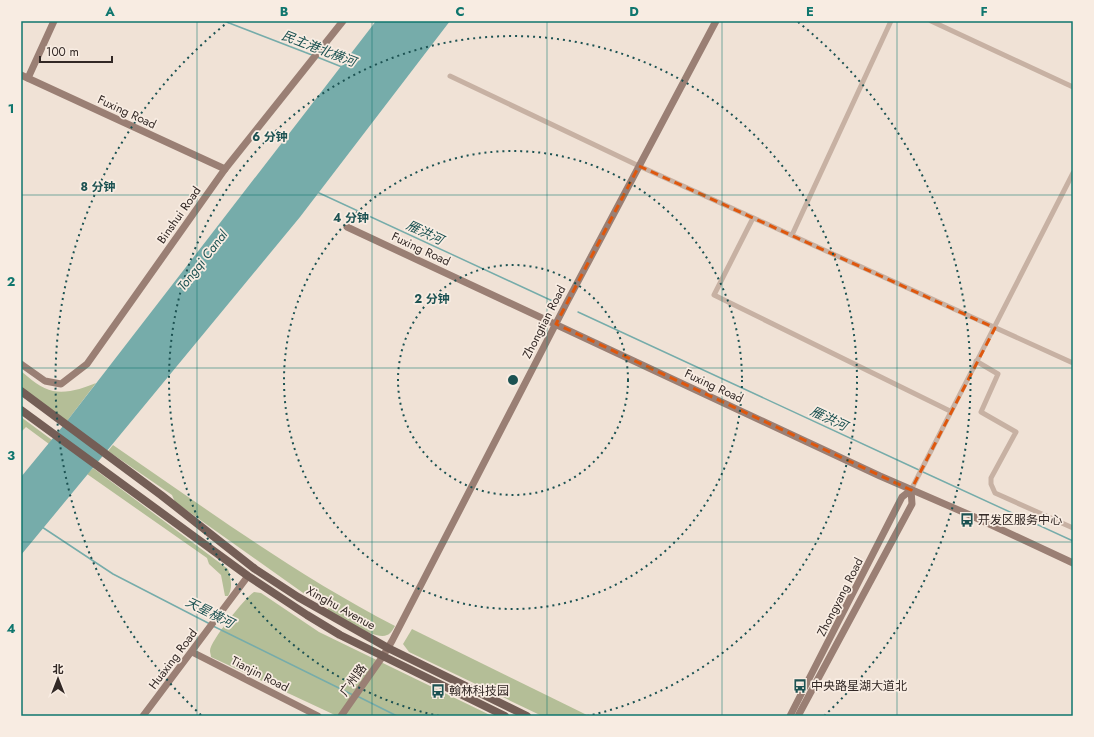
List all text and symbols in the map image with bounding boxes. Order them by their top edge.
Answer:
text: A [104,2,115,21]
text: B [280,2,289,21]
text: C [455,2,465,21]
text: D [629,2,639,21]
text: E [806,2,814,21]
text: F [980,2,988,21]
water label: 民主港北横河 [279,26,361,72]
scale bar [40,38,112,64]
text: 100 m [46,43,79,61]
street label: Fuxing Road [95,91,159,133]
text: 1 [8,99,14,118]
text: 6 分钟 [252,128,288,146]
text: 8 分钟 [80,178,116,196]
street label: Binshui Road [153,183,205,247]
text: 4 分钟 [333,209,369,227]
water label: 雁洪河 [403,216,449,251]
water label: Tongqi Canal [173,225,233,295]
street label: Fuxing Road [389,228,453,270]
text: 2 [7,272,15,291]
street label: Zhongtian Road [518,282,570,362]
text: 2 分钟 [414,290,450,308]
street label: Fuxing Road [682,365,746,407]
centre of rings [506,373,520,387]
water label: 雁洪河 [807,402,853,437]
text: 3 [7,446,15,465]
place label: 开发区服务中心 [978,511,1062,529]
bus stop icon: 开发区服务中心 [959,512,975,528]
street label: Zhongyang Road [812,555,868,639]
street label: Xinghu Avenue [303,582,379,634]
water label: 天星横河 [182,592,240,634]
text: 4 [6,619,16,638]
street label: Huaxing Road [144,625,202,693]
street label: Tianjin Road [228,652,292,696]
north arrow [38,659,78,699]
street label: 广州路 [335,660,371,700]
text: 北 [53,661,64,677]
place label: 中央路星湖大道北 [811,677,907,695]
bus stop icon: 中央路星湖大道北 [792,678,808,694]
place label: 翰林科技园 [449,682,509,700]
bus stop icon: 翰林科技园 [430,683,446,699]

